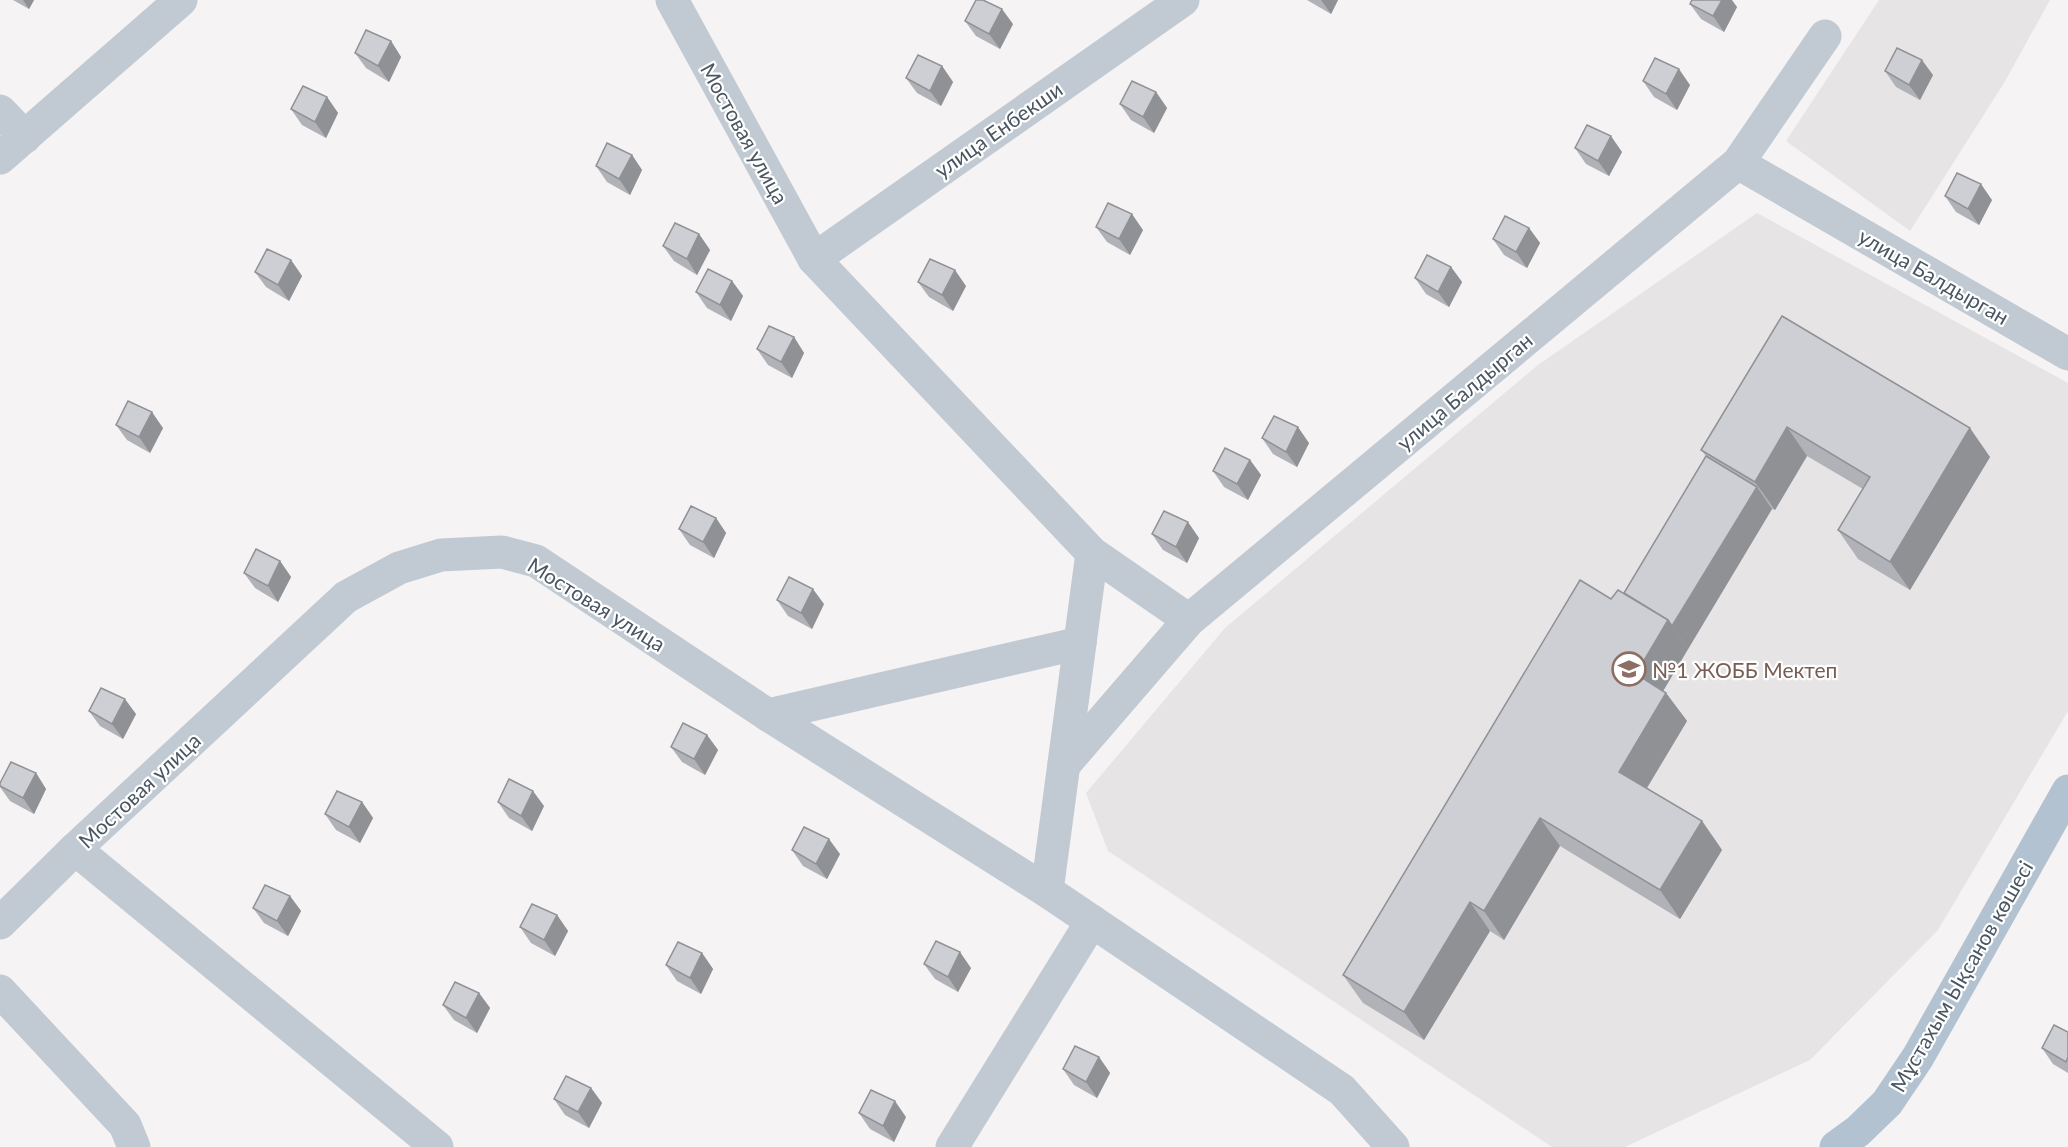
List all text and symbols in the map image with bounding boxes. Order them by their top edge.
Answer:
street label: Мостовая улица [696,58,794,208]
street label: улица Енбекши [929,76,1067,182]
street label: улица Балдырган [1855,223,2013,329]
street label: улица Балдырган [1391,327,1537,455]
street label: Мостовая улица [524,552,670,656]
school or university icon: №1 ЖОББ Мектеп [1611,651,1647,687]
place label: №1 ЖОББ Мектеп [1652,657,1837,682]
street label: Мостовая улица [73,727,205,853]
street label: Мұстахым Ықсанов көшесі [1885,856,2037,1096]

